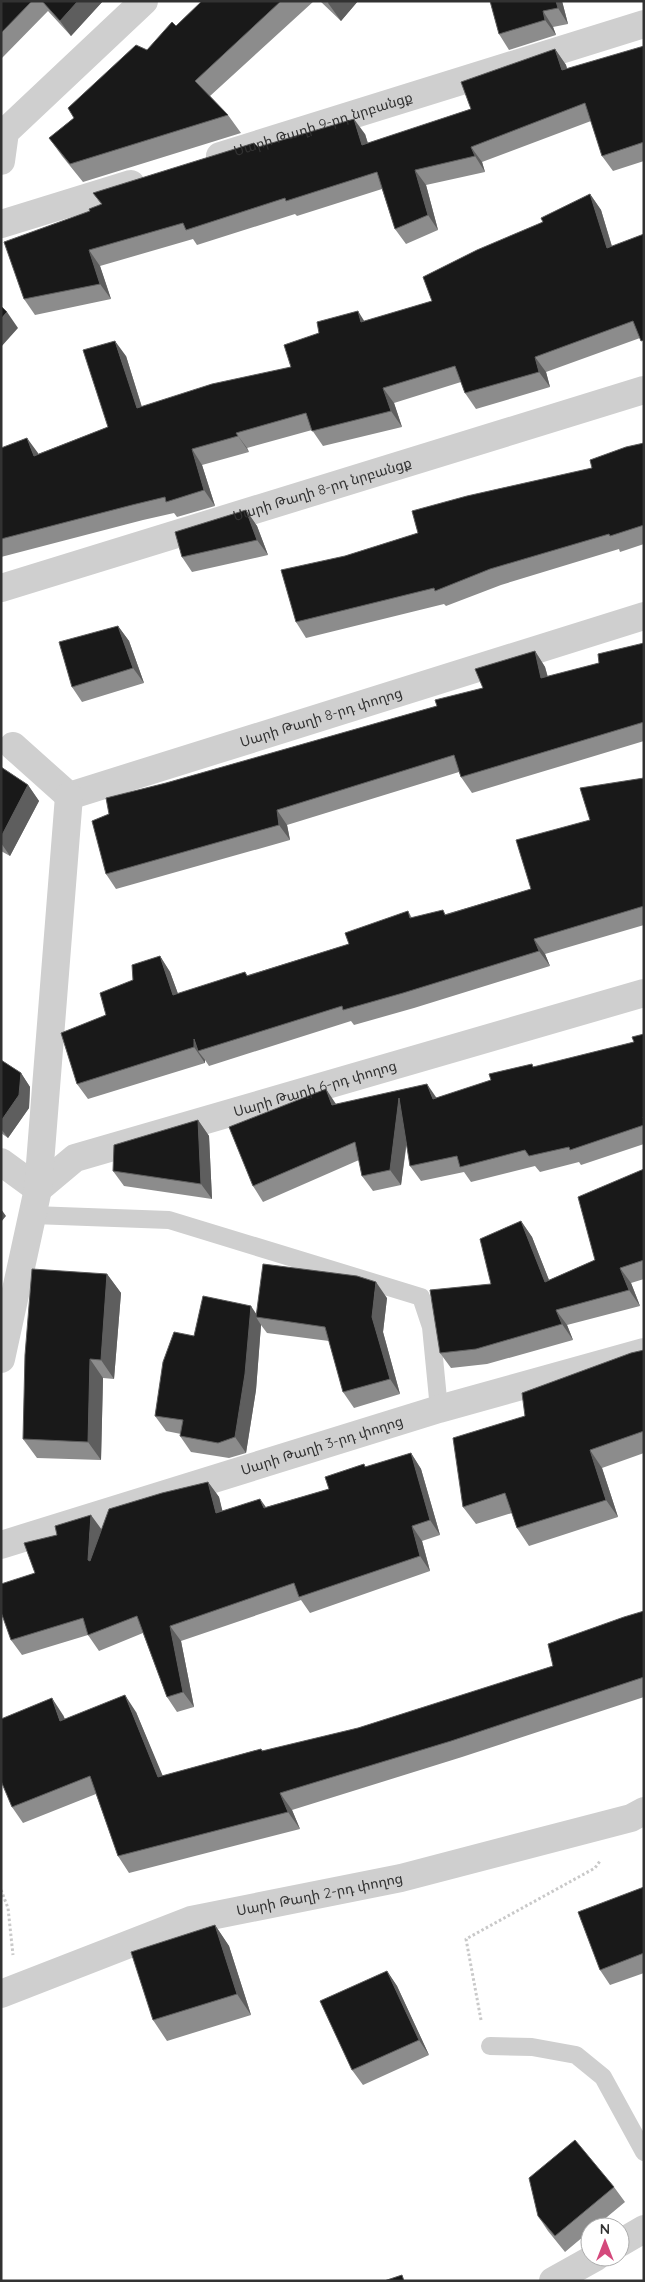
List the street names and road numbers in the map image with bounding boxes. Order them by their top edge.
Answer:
street label: Սարի Թաղի 9-րդ նրբանցք [231,88,415,160]
street label: Սարի Թաղի 8-րդ նրբանցք [231,453,414,525]
street label: Սարի Թաղի 8-րդ փողոց [238,683,404,751]
street label: Սարի Թաղի 6-րդ փողոց [231,1056,399,1121]
street label: Սարի Թաղի 3-րդ փողոց [239,1412,405,1479]
street label: Սարի Թաղի 2-րդ փողոց [235,1869,404,1920]

